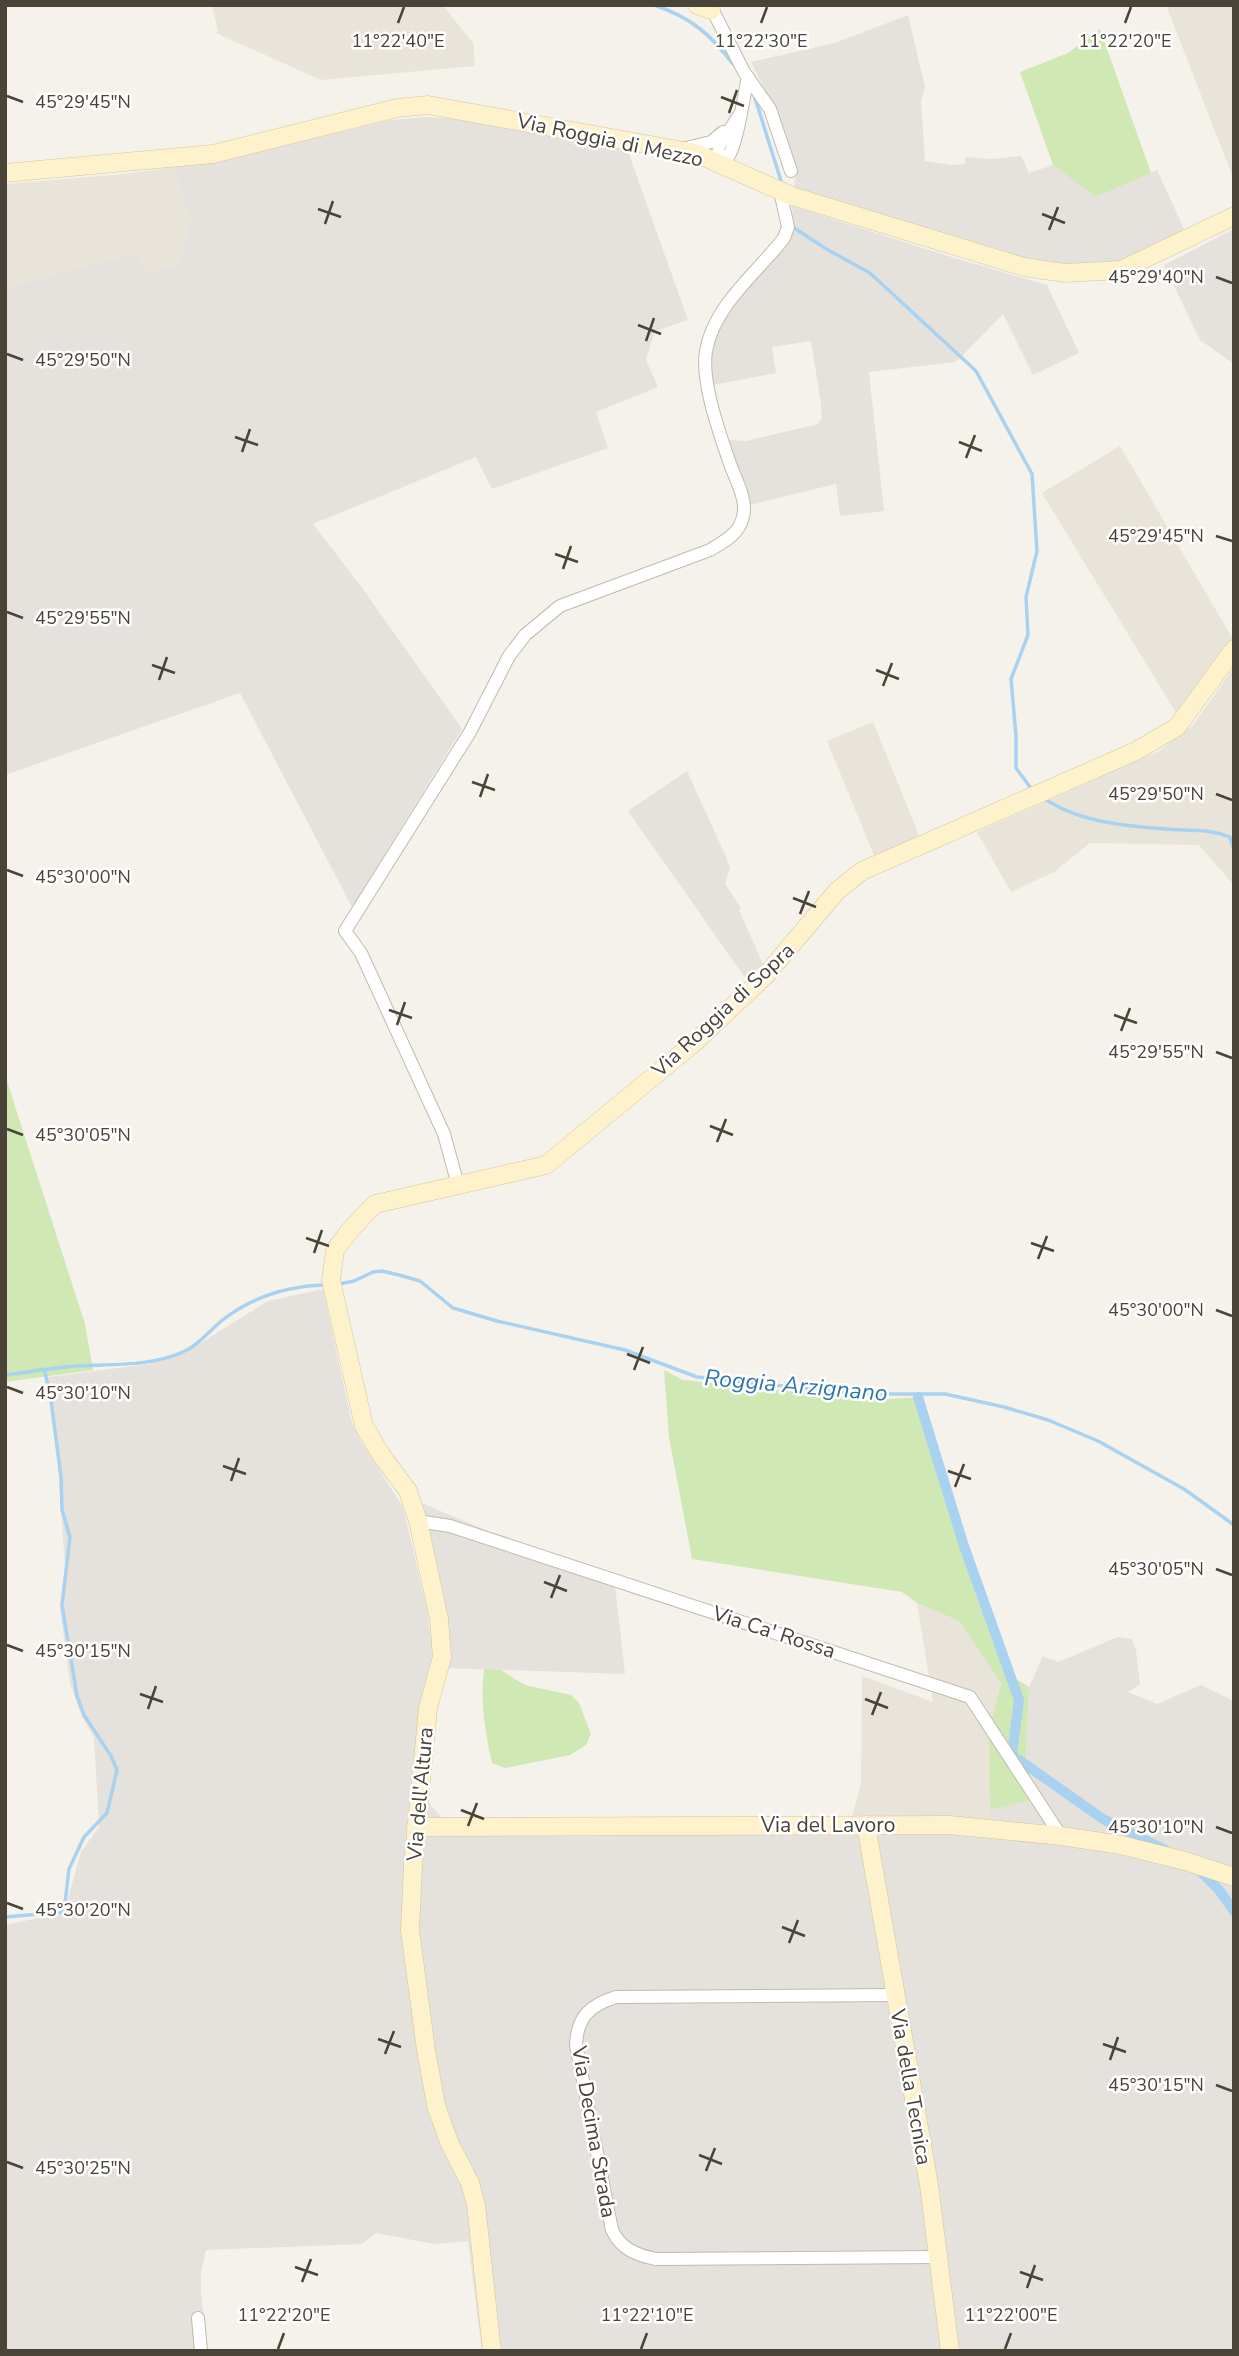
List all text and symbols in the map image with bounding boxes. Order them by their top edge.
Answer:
text: 11°22'40"E [352,29,445,53]
text: 11°22'30"E [715,29,808,53]
text: 11°22'20"E [1079,29,1172,53]
text: 45°29'45"N [35,90,131,114]
street label: Via Roggia di Mezzo [513,106,706,173]
text: 45°29'40"N [1108,265,1204,289]
text: 45°29'50"N [35,348,131,372]
text: 45°29'45"N [1108,524,1204,548]
text: 45°29'55"N [35,606,131,630]
text: 45°29'50"N [1108,782,1204,806]
text: 45°30'00"N [35,865,131,889]
street label: Via Roggia di Sopra [645,937,800,1084]
text: 45°29'55"N [1108,1040,1204,1064]
text: 45°30'05"N [35,1123,131,1147]
text: 45°30'00"N [1108,1298,1204,1322]
water label: Roggia Arzignano [703,1362,889,1409]
text: 45°30'10"N [35,1381,131,1405]
text: 45°30'05"N [1108,1557,1204,1581]
street label: Via Ca' Rossa [708,1599,839,1665]
text: 45°30'15"N [35,1639,131,1663]
street label: Via dell'Altura [400,1726,440,1863]
street label: Via del Lavoro [760,1811,895,1839]
text: 45°30'10"N [1108,1815,1204,1839]
text: 45°30'20"N [35,1898,131,1922]
street label: Via della Tecnica [883,2006,938,2167]
street label: Via Decima Strada [565,2043,623,2220]
text: 45°30'15"N [1108,2073,1204,2097]
text: 45°30'25"N [35,2156,131,2180]
text: 11°22'20"E [238,2303,331,2327]
text: 11°22'10"E [601,2303,694,2327]
text: 11°22'00"E [965,2303,1058,2327]

